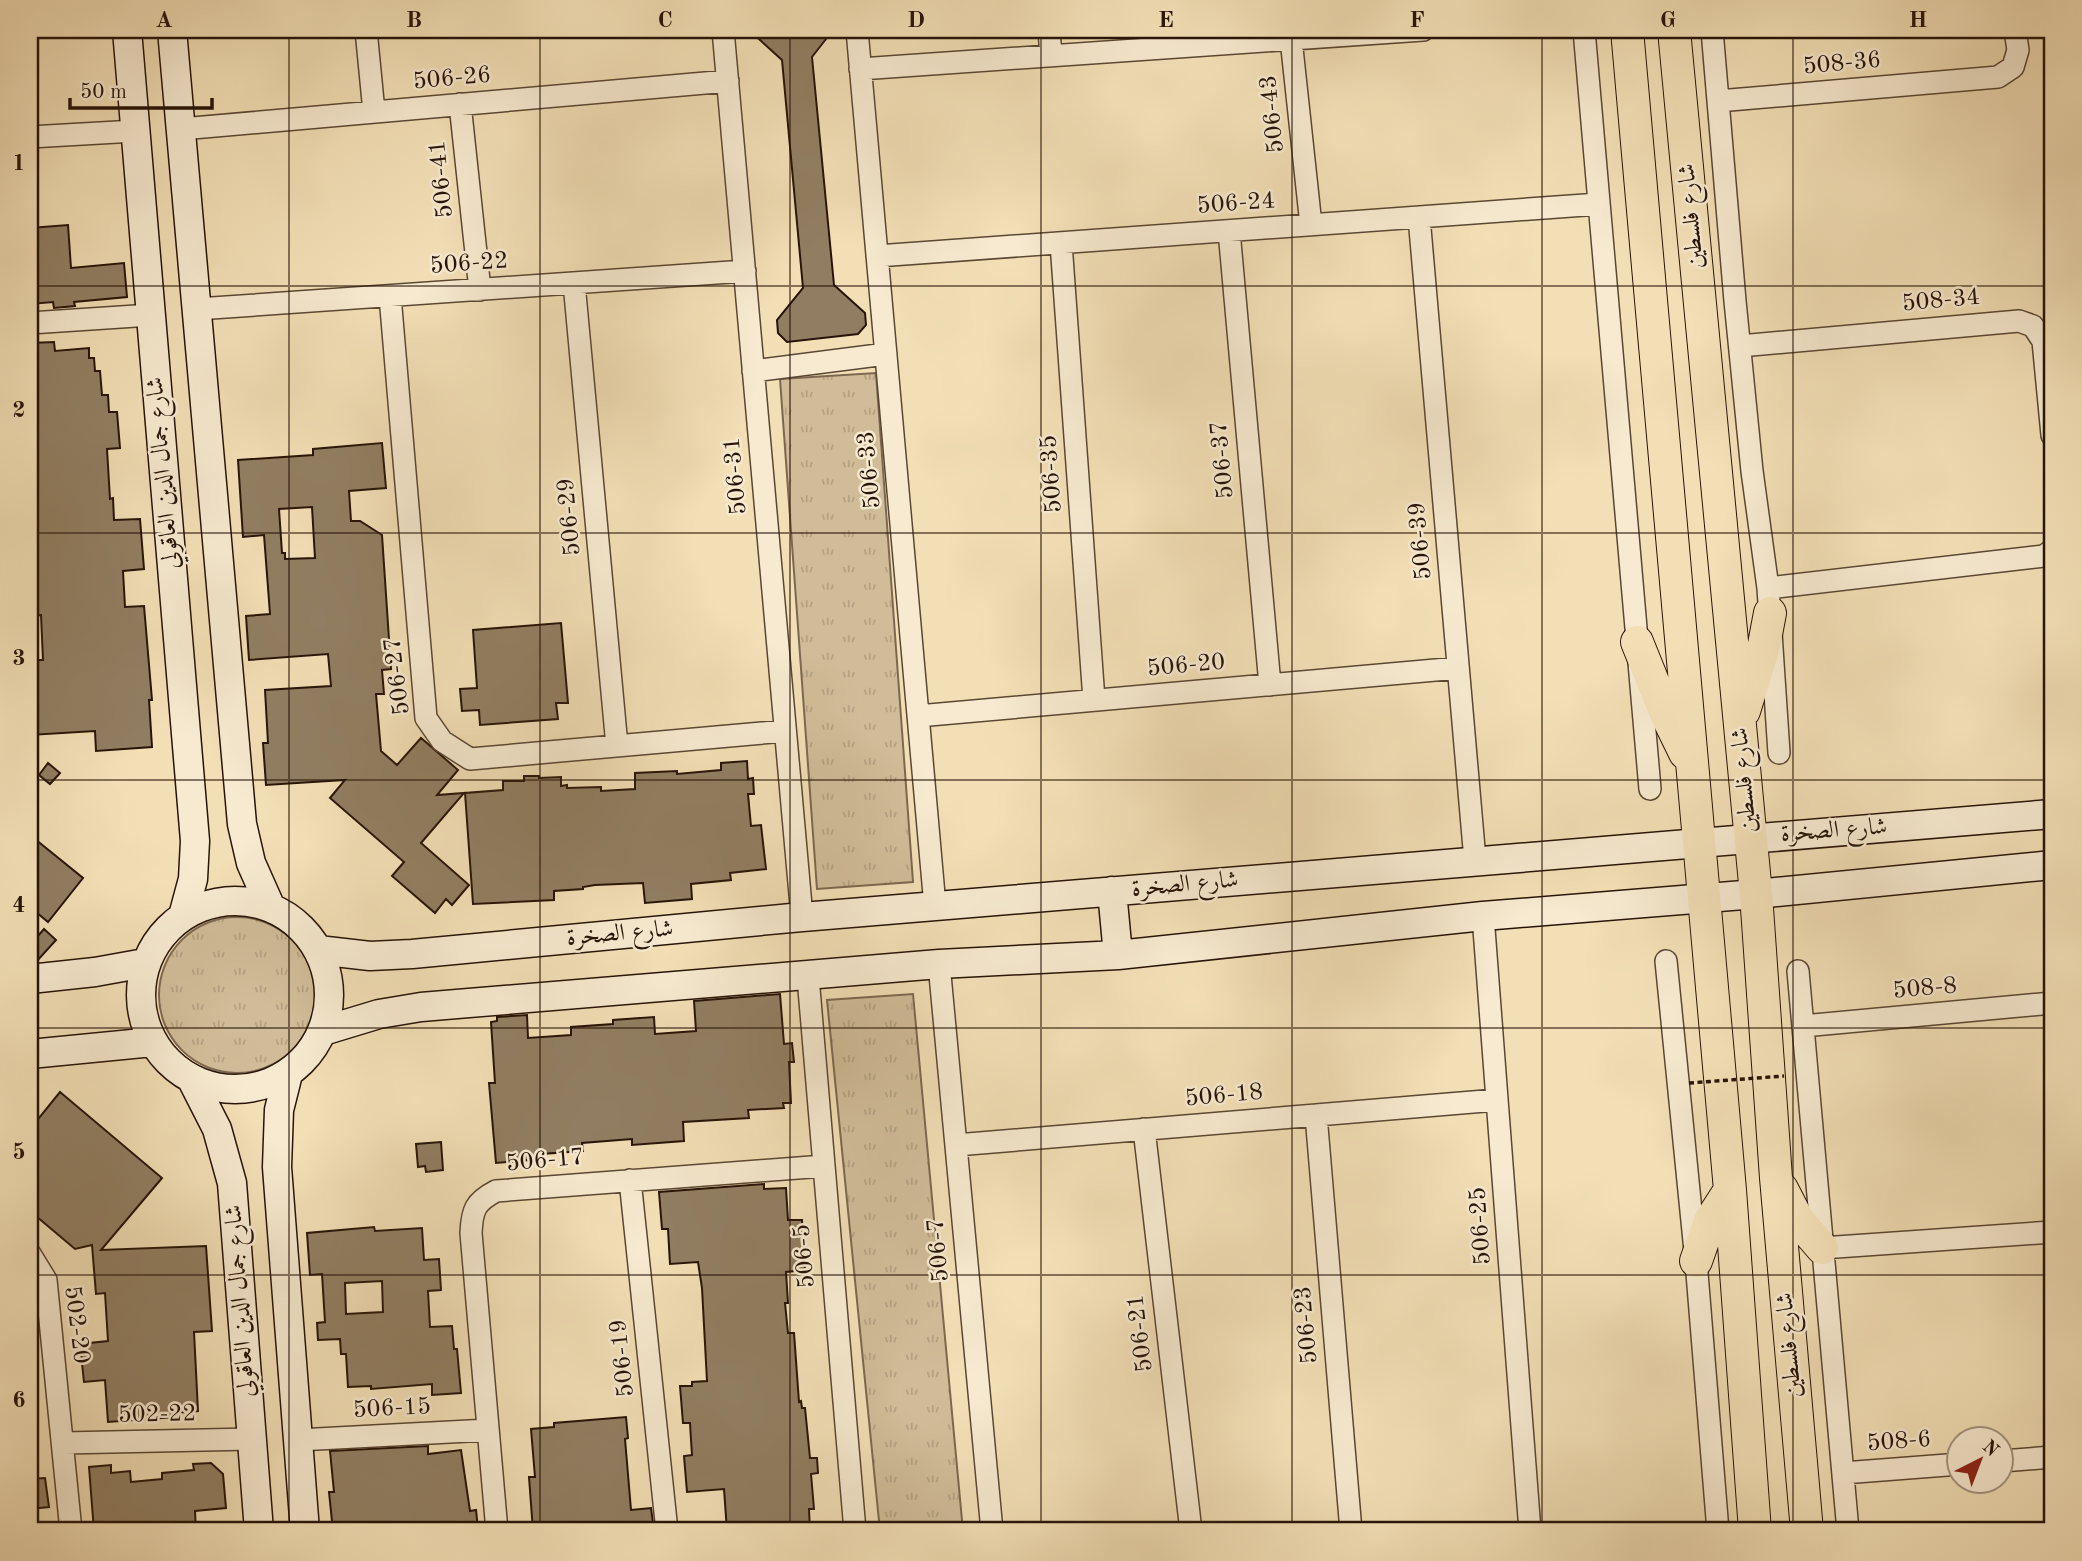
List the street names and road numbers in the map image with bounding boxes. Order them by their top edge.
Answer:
street label: 508-36 [1802,49,1882,79]
street label: 506-26 [412,64,492,94]
street label: 506-43 [1257,74,1289,154]
street label: 506-41 [426,139,458,219]
street label: شارع فلسطين [1675,162,1715,269]
street label: 506-24 [1196,189,1276,219]
street label: 506-22 [429,249,509,279]
street label: 508-34 [1901,286,1981,316]
street label: شارع جمال الدين العاقولي [144,375,190,570]
street label: 506-37 [1208,420,1238,500]
street label: 506-33 [855,430,885,510]
street label: 506-35 [1037,434,1067,514]
street label: 506-31 [721,436,751,516]
street label: 506-29 [555,477,585,557]
street label: 506-39 [1406,501,1436,581]
street label: 506-27 [381,636,415,716]
street label: 506-20 [1146,651,1226,681]
street label: شارع فلسطين [1728,726,1768,833]
street label: شارع الصخرة [1780,815,1889,853]
street label: شارع الصخرة [1131,868,1240,908]
street label: شارع الصخرة [566,917,675,957]
street label: 508-8 [1892,974,1958,1004]
street label: 506-18 [1184,1081,1264,1111]
street label: 506-17 [505,1146,585,1176]
street label: 506-25 [1466,1186,1496,1266]
street label: شارع جمال الدين العاقولي [222,1204,266,1398]
street label: 506-7 [924,1217,954,1283]
street label: 506-5 [790,1223,820,1289]
street label: 502-20 [59,1285,93,1365]
street label: 506-23 [1292,1285,1322,1365]
street label: شارع فلسطين [1773,1291,1813,1398]
street label: 506-21 [1124,1293,1158,1373]
street label: 506-19 [607,1318,639,1398]
street label: 506-15 [352,1395,432,1423]
street label: 502-22 [118,1402,196,1428]
street label: 508-6 [1866,1428,1932,1456]

